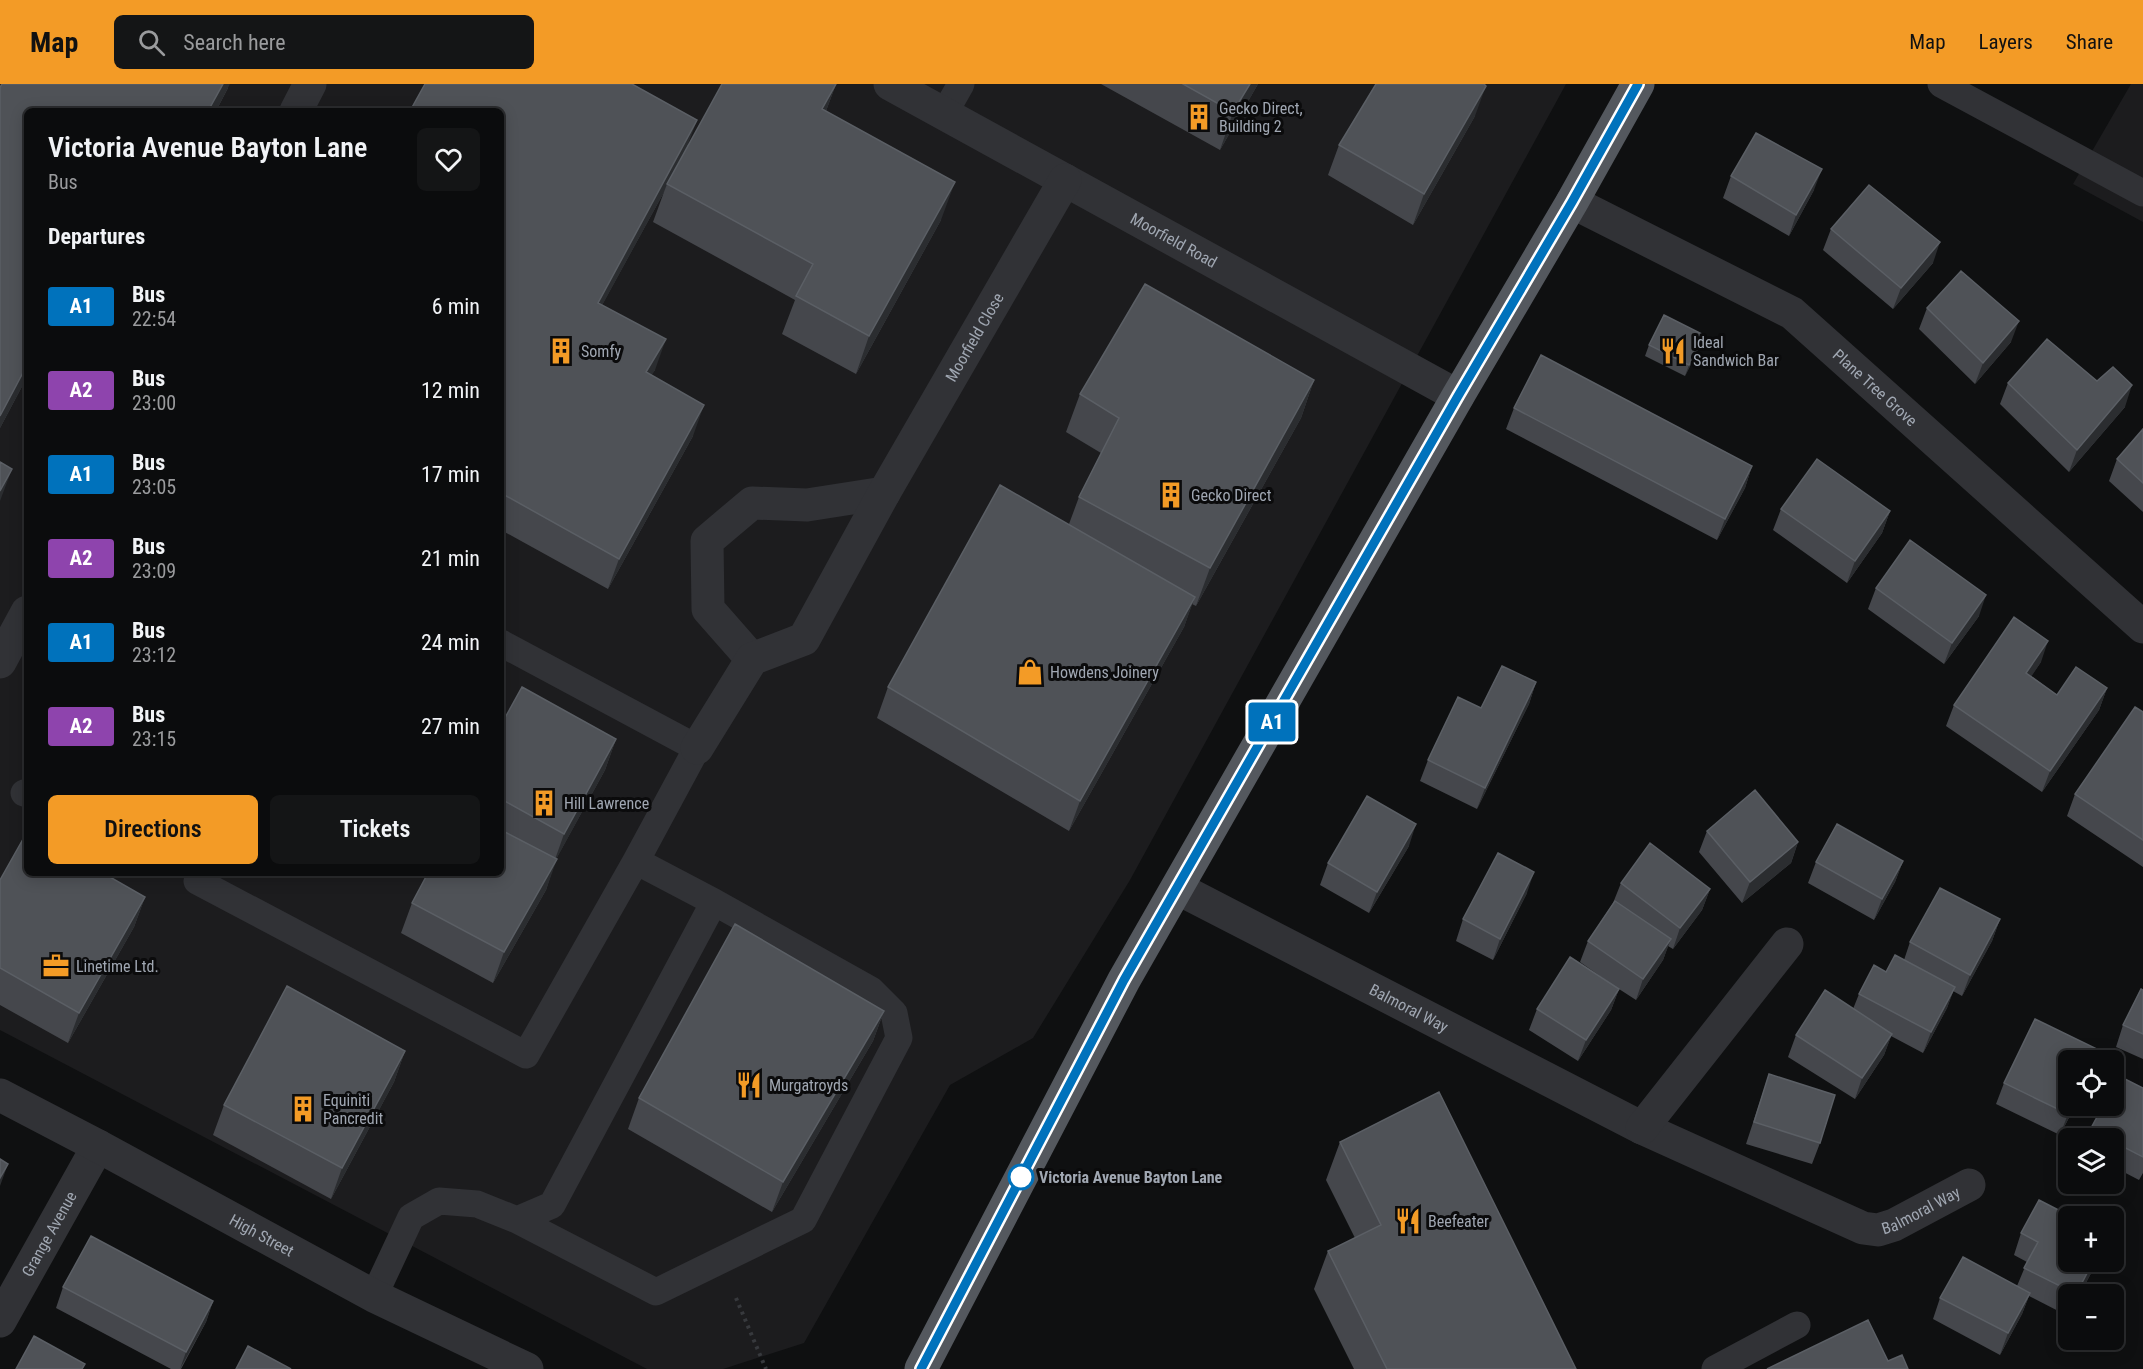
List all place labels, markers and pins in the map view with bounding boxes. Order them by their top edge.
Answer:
place label: Gecko Direct, Building 2 [1219,99,1303,136]
building icon: Gecko Direct, Building 2 [1184,102,1214,132]
place label: Ideal Sandwich Bar [1693,333,1779,370]
building icon: Somfy [546,336,576,366]
restaurant icon: Ideal Sandwich Bar [1658,336,1688,366]
place label: Somfy [581,342,621,361]
building icon: Gecko Direct [1156,480,1186,510]
place label: Gecko Direct [1191,486,1272,505]
shop icon: Howdens Joinery [1015,657,1045,687]
place label: Howdens Joinery [1050,663,1159,682]
building icon: Hill Lawrence [529,788,559,818]
place label: Hill Lawrence [564,794,649,813]
office icon: Linetime Ltd. [41,951,71,981]
place label: Linetime Ltd. [76,957,159,976]
restaurant icon: Murgatroyds [734,1070,764,1100]
place label: Murgatroyds [769,1076,848,1095]
place label: Equiniti Pancredit [323,1091,383,1128]
building icon: Equiniti Pancredit [288,1094,318,1124]
marker: Victoria Avenue Bayton Lane [1008,1164,1034,1190]
place label: Victoria Avenue Bayton Lane [1039,1168,1223,1187]
restaurant icon: Beefeater [1393,1206,1423,1236]
place label: Beefeater [1428,1212,1489,1231]

